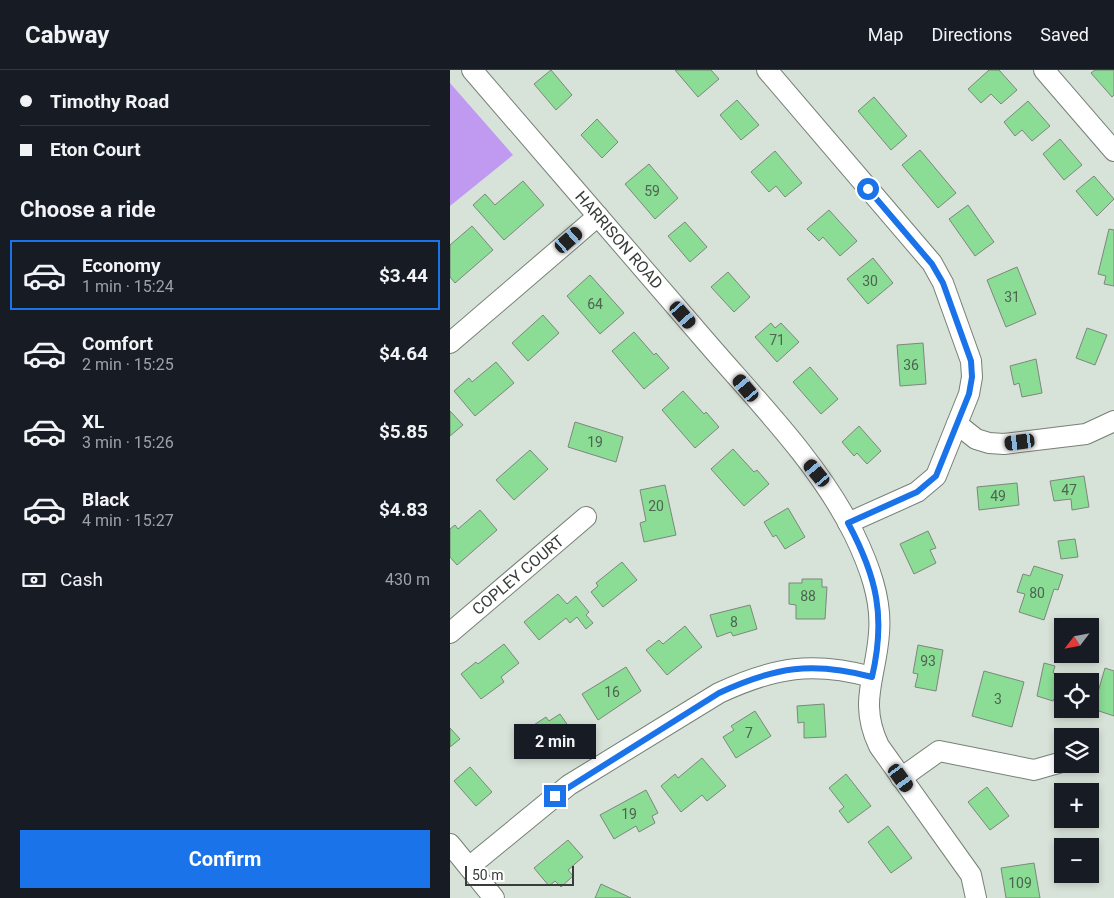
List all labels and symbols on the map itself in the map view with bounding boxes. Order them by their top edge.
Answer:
route start [857,178,879,200]
house number: 59 [644,183,660,199]
street label: HARRISON ROAD [571,187,667,293]
car [552,224,585,256]
house number: 30 [862,273,878,289]
house number: 31 [1004,289,1020,305]
house number: 64 [587,296,603,312]
car [667,299,698,331]
house number: 71 [769,332,785,348]
house number: 36 [903,357,919,373]
car [730,372,761,404]
car [1004,433,1035,451]
house number: 19 [587,434,603,450]
car [801,457,832,489]
house number: 47 [1061,482,1077,498]
house number: 49 [990,488,1006,504]
house number: 20 [648,498,664,514]
street label: COPLEY COURT [468,531,568,619]
house number: 80 [1029,585,1045,601]
house number: 88 [800,588,816,604]
house number: 8 [730,614,738,630]
north arrow [1054,618,1099,662]
house number: 93 [920,653,936,669]
house number: 16 [604,684,620,700]
house number: 3 [994,691,1002,707]
callout: 2 min [514,724,596,758]
house number: 7 [745,725,753,741]
car [886,761,915,795]
route end [544,785,566,807]
house number: 19 [621,806,637,822]
scale bar [465,863,574,886]
house number: 109 [1008,875,1032,891]

